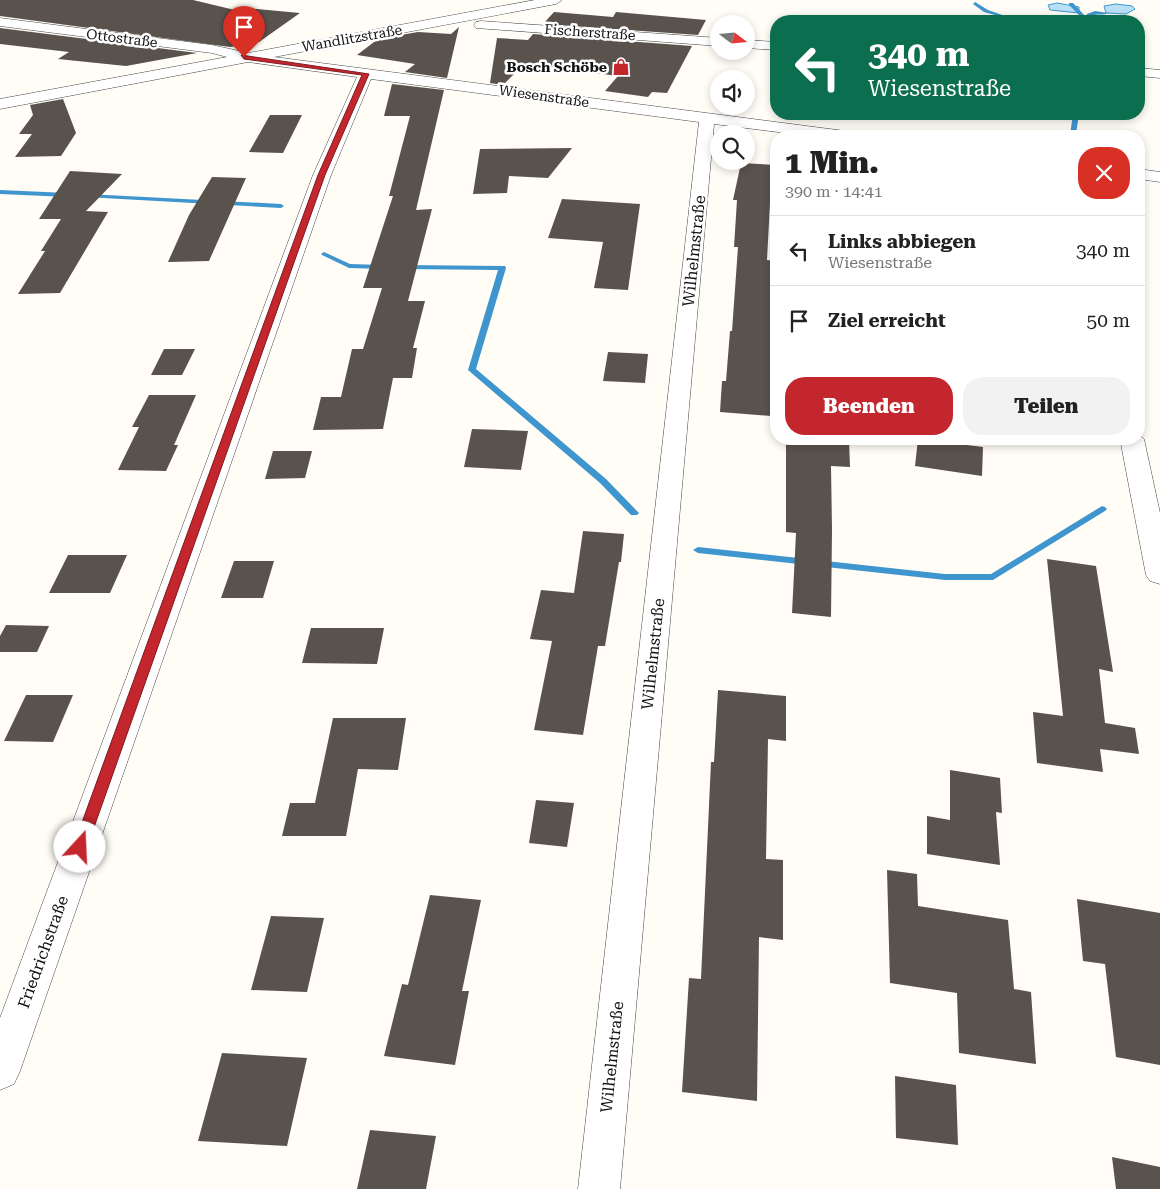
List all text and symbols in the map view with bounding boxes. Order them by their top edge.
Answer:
pin [223,6,265,57]
icon: arrive [230,13,258,41]
north arrow [710,15,755,60]
map controls [710,15,755,170]
street label: Wandlitzstraße [301,21,404,55]
street label: Fischerstraße [544,21,636,43]
street label: Ottostraße [85,26,159,50]
text: 340 m [868,34,969,75]
icon: left [785,35,850,100]
shop icon: Bosch Schöbe [611,57,631,77]
place label: Bosch Schöbe [507,59,607,75]
button: sound [710,70,755,115]
text: Wiesenstraße [868,76,1011,101]
street label: Wiesenstraße [498,82,591,110]
button: search [710,125,755,170]
text: 1 Min. [785,145,879,180]
button: close [1078,147,1130,199]
text: 390 m · 14:41 [785,182,883,201]
street label: Wilhelmstraße [679,194,709,308]
text: Links abbiegen [828,230,976,253]
icon: left [785,237,813,265]
text: 340 m [1076,239,1130,262]
text: Wiesenstraße [828,253,932,272]
icon: arrive [785,307,813,335]
text: Ziel erreicht [828,309,946,332]
text: 50 m [1087,309,1130,332]
button: Beenden [785,377,953,435]
button: Teilen [963,377,1130,435]
street label: Wilhelmstraße [638,597,668,711]
position arrow [53,820,105,872]
street label: Friedrichstraße [14,893,72,1011]
street label: Wilhelmstraße [597,1000,627,1114]

